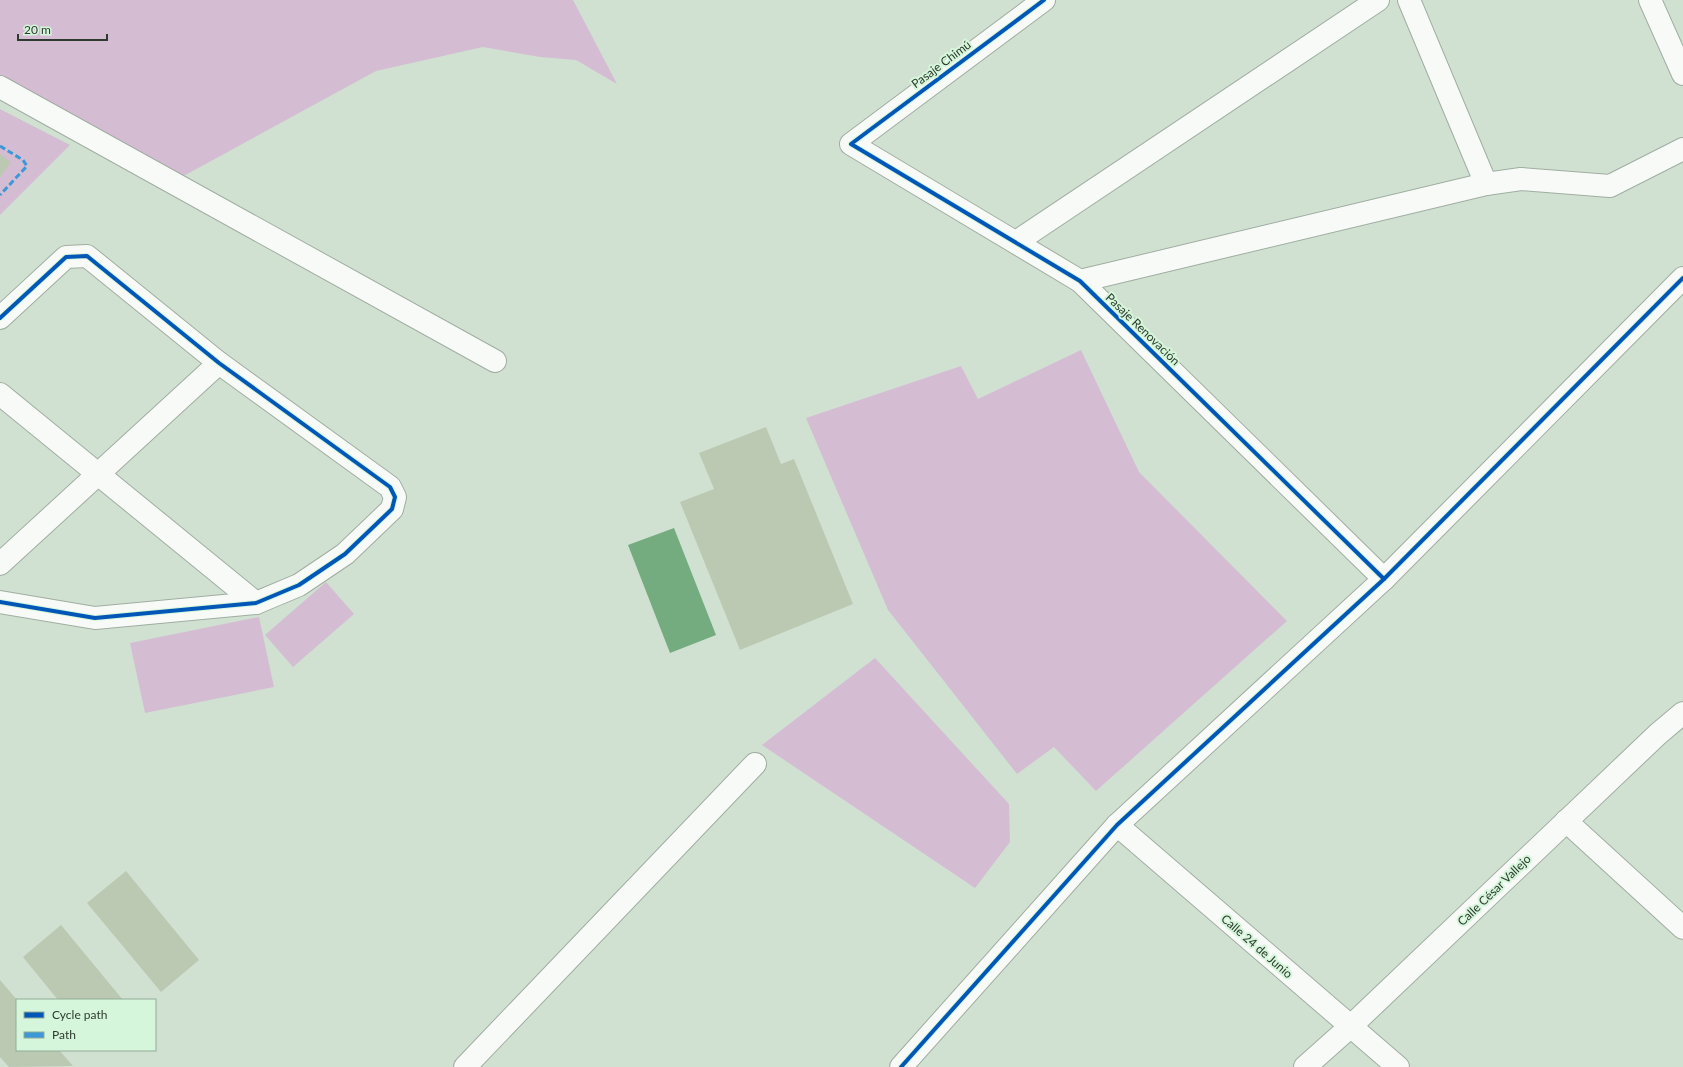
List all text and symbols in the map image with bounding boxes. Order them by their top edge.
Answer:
scale bar [18,16,107,42]
text: 20 m [24,22,51,37]
street label: Pasaje Chimú [908,37,974,91]
street label: Pasaje Renovación [1103,290,1183,368]
street label: Calle César Vallejo [1454,851,1534,929]
street label: Calle 24 de Junio [1218,911,1296,981]
legend [16,999,156,1051]
text: Cycle path [52,1007,107,1022]
text: Path [52,1027,76,1042]

